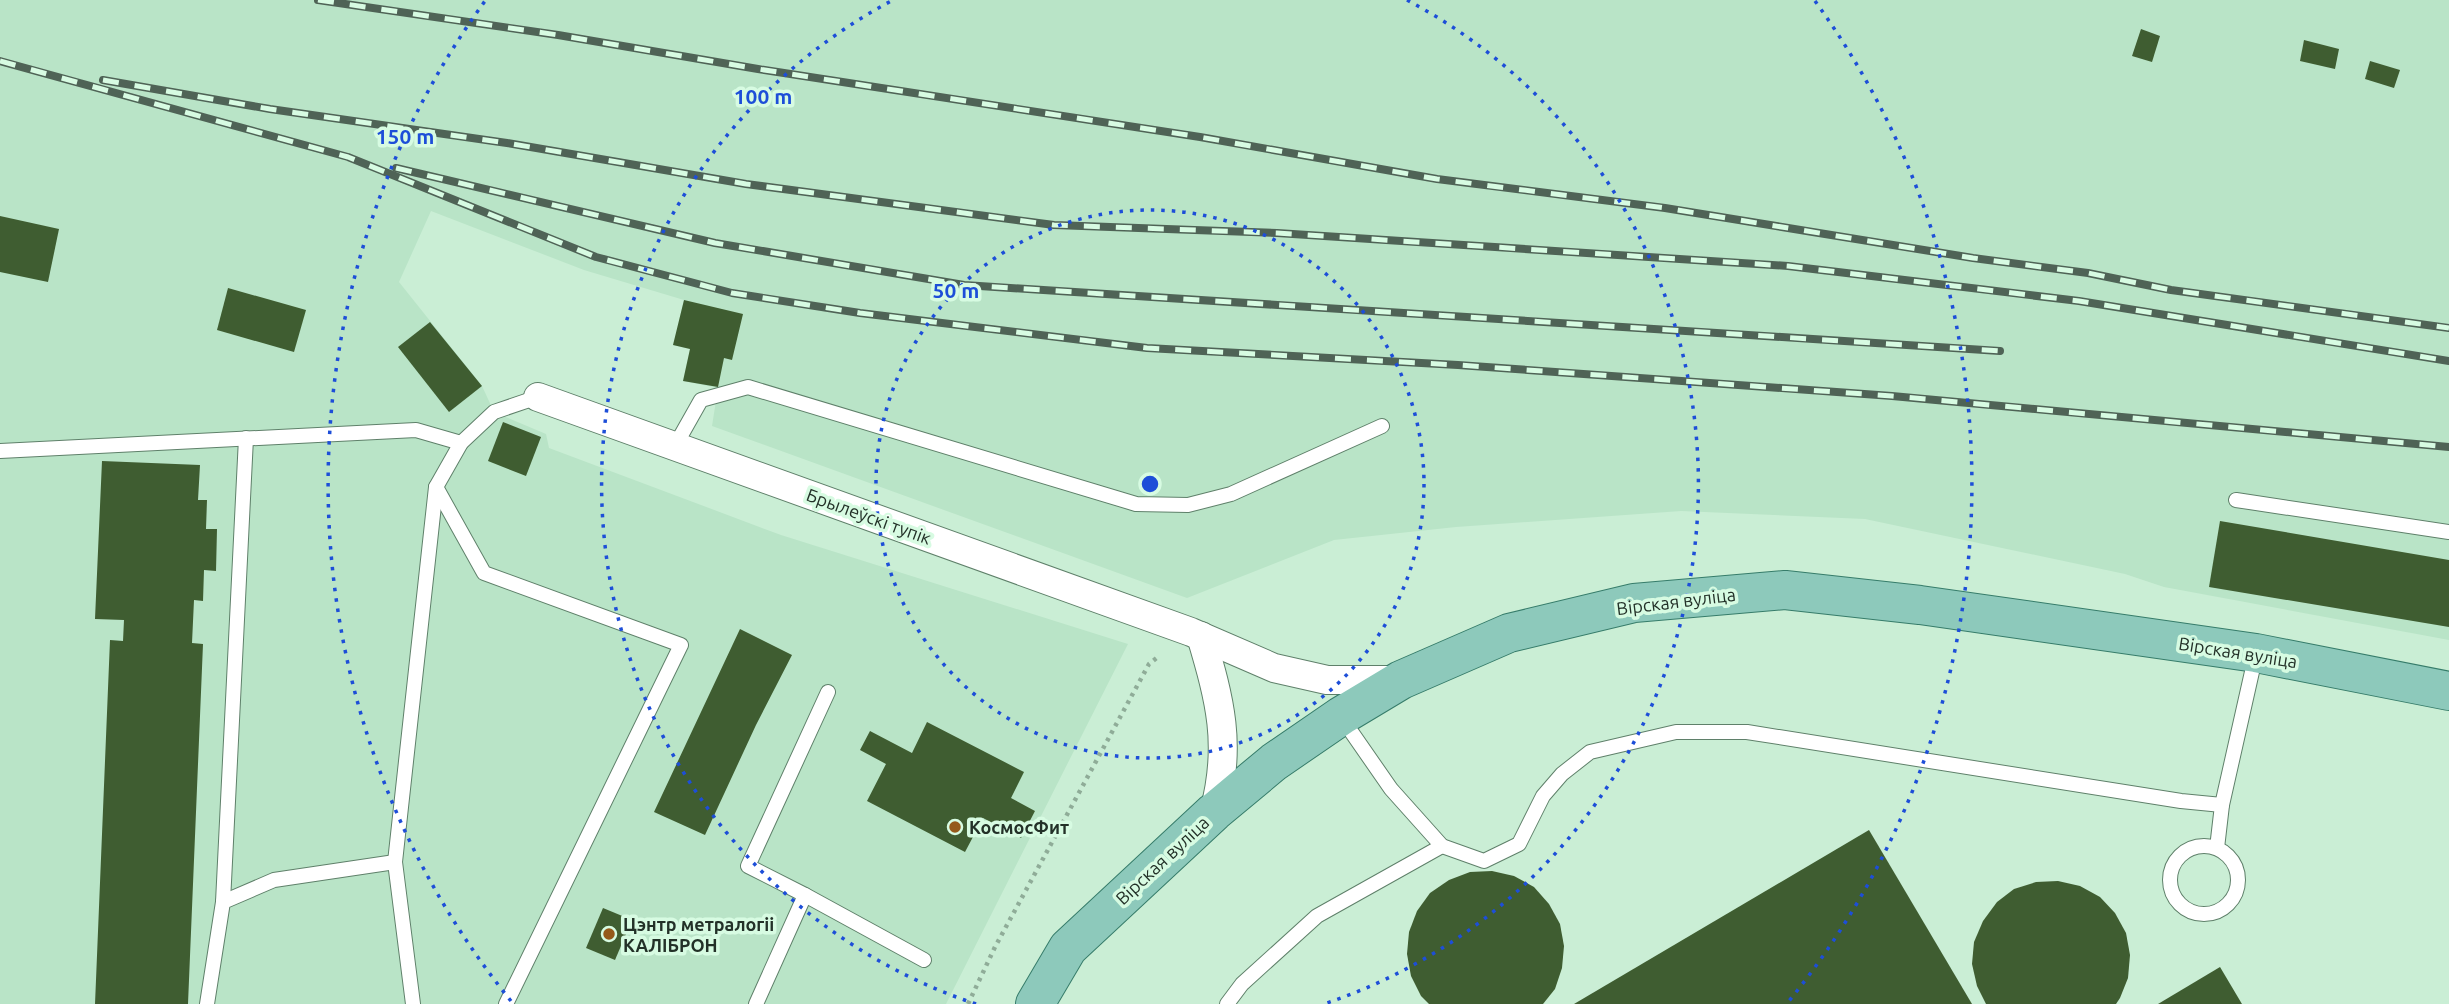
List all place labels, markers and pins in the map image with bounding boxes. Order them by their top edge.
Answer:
centre of rings [1138,472,1162,496]
place label: КосмосФит [969,817,1069,837]
marker: КосмосФит [947,819,963,835]
place label: Цэнтр метралогіі КАЛIБРОН [623,914,774,955]
marker: Цэнтр метралогіі КАЛIБРОН [601,926,617,942]

